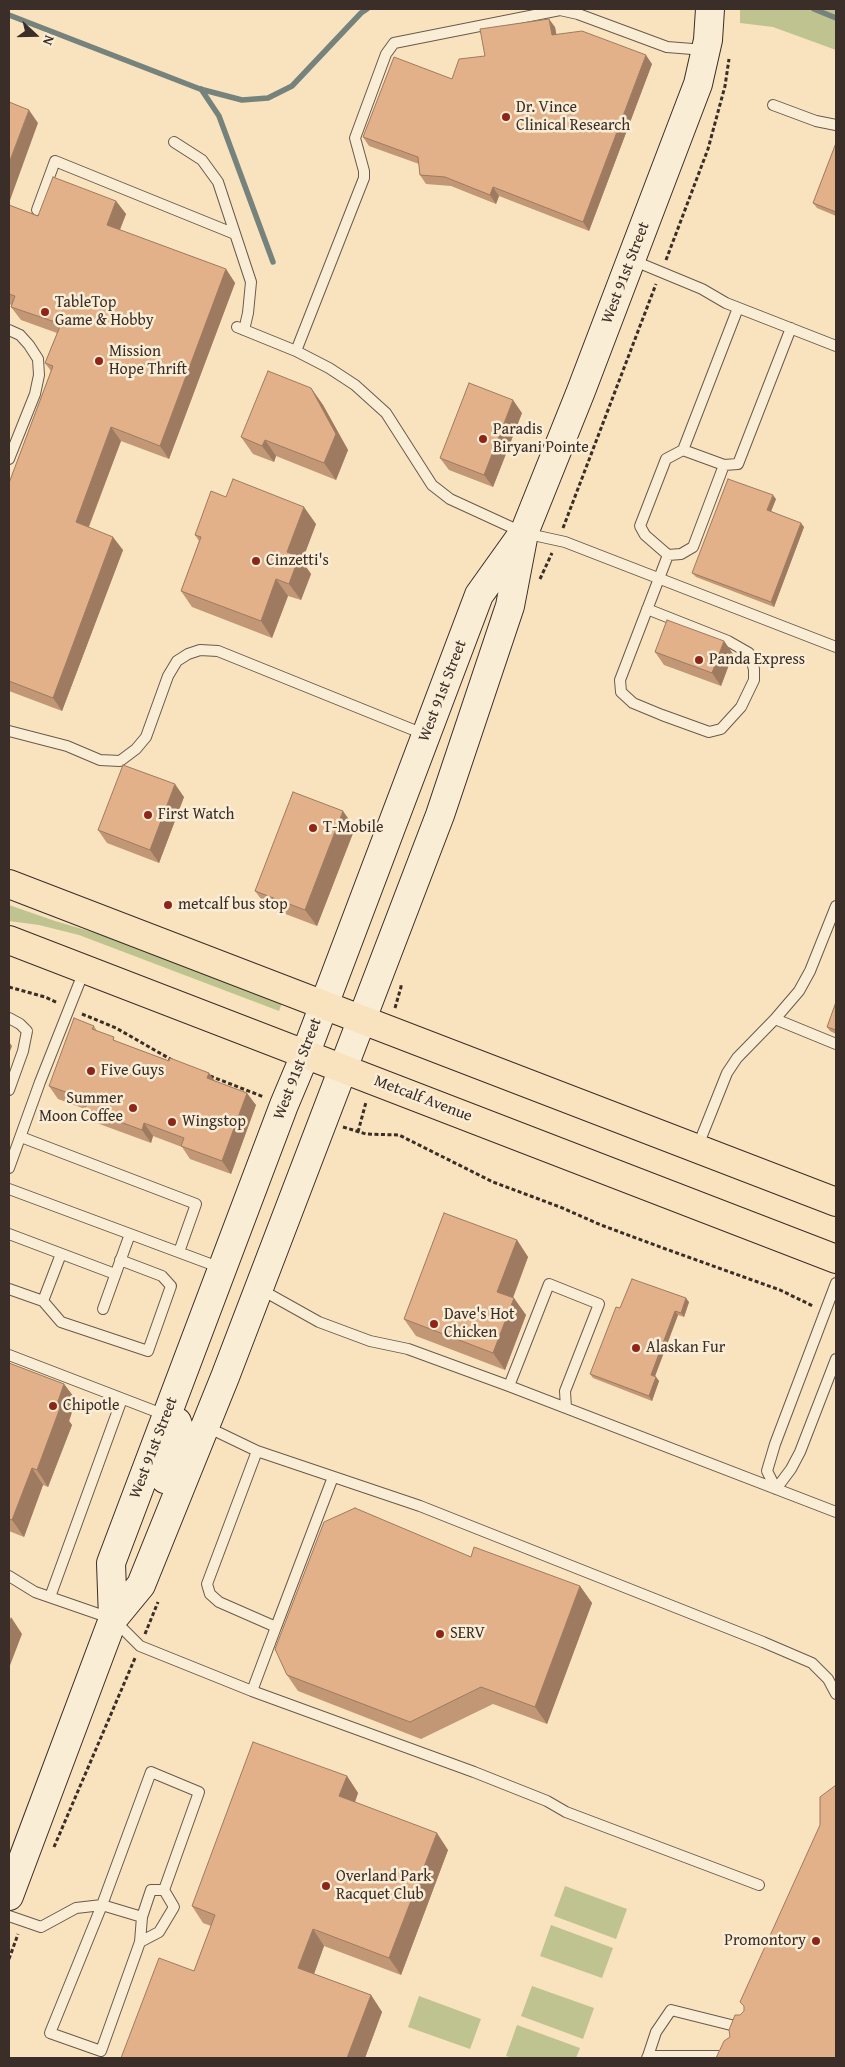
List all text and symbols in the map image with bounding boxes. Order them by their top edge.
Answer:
north arrow [10,10,60,60]
text: N [38,32,60,48]
place label: Dr. Vince Clinical Research [516,98,630,136]
marker: Dr. Vince Clinical Research [500,111,512,123]
street label: West 91st Street [598,219,654,327]
place label: TableTop Game & Hobby [55,293,154,331]
marker: TableTop Game & Hobby [39,306,51,318]
place label: Mission Hope Thrift [109,342,187,380]
marker: Mission Hope Thrift [93,355,105,367]
place label: Paradis Biryani Pointe [493,420,589,458]
marker: Paradis Biryani Pointe [477,433,489,445]
place label: Cinzetti's [266,551,329,571]
marker: Cinzetti's [250,555,262,567]
street label: West 91st Street [415,637,471,745]
place label: Panda Express [709,650,805,670]
marker: Panda Express [693,654,705,666]
place label: First Watch [158,805,234,825]
marker: First Watch [142,809,154,821]
place label: T-Mobile [323,818,384,838]
marker: T-Mobile [307,822,319,834]
place label: metcalf bus stop [178,895,288,915]
marker: metcalf bus stop [162,899,174,911]
street label: West 91st Street [270,1015,326,1123]
place label: Five Guys [101,1061,164,1081]
marker: Five Guys [85,1065,97,1077]
street label: Metcalf Avenue [371,1072,475,1126]
place label: Summer Moon Coffee [39,1089,123,1127]
marker: Summer Moon Coffee [127,1102,139,1114]
place label: Wingstop [182,1112,246,1132]
marker: Wingstop [166,1116,178,1128]
place label: Dave's Hot Chicken [444,1305,515,1343]
marker: Dave's Hot Chicken [428,1318,440,1330]
place label: Alaskan Fur [646,1338,725,1358]
marker: Alaskan Fur [630,1342,642,1354]
street label: West 91st Street [126,1394,182,1502]
place label: Chipotle [63,1396,120,1416]
marker: Chipotle [47,1400,59,1412]
place label: SERV [450,1624,485,1644]
marker: SERV [434,1628,446,1640]
place label: Overland Park Racquet Club [336,1867,431,1905]
marker: Overland Park Racquet Club [320,1880,332,1892]
place label: Promontory [724,1931,806,1951]
marker: Promontory [810,1935,822,1947]

